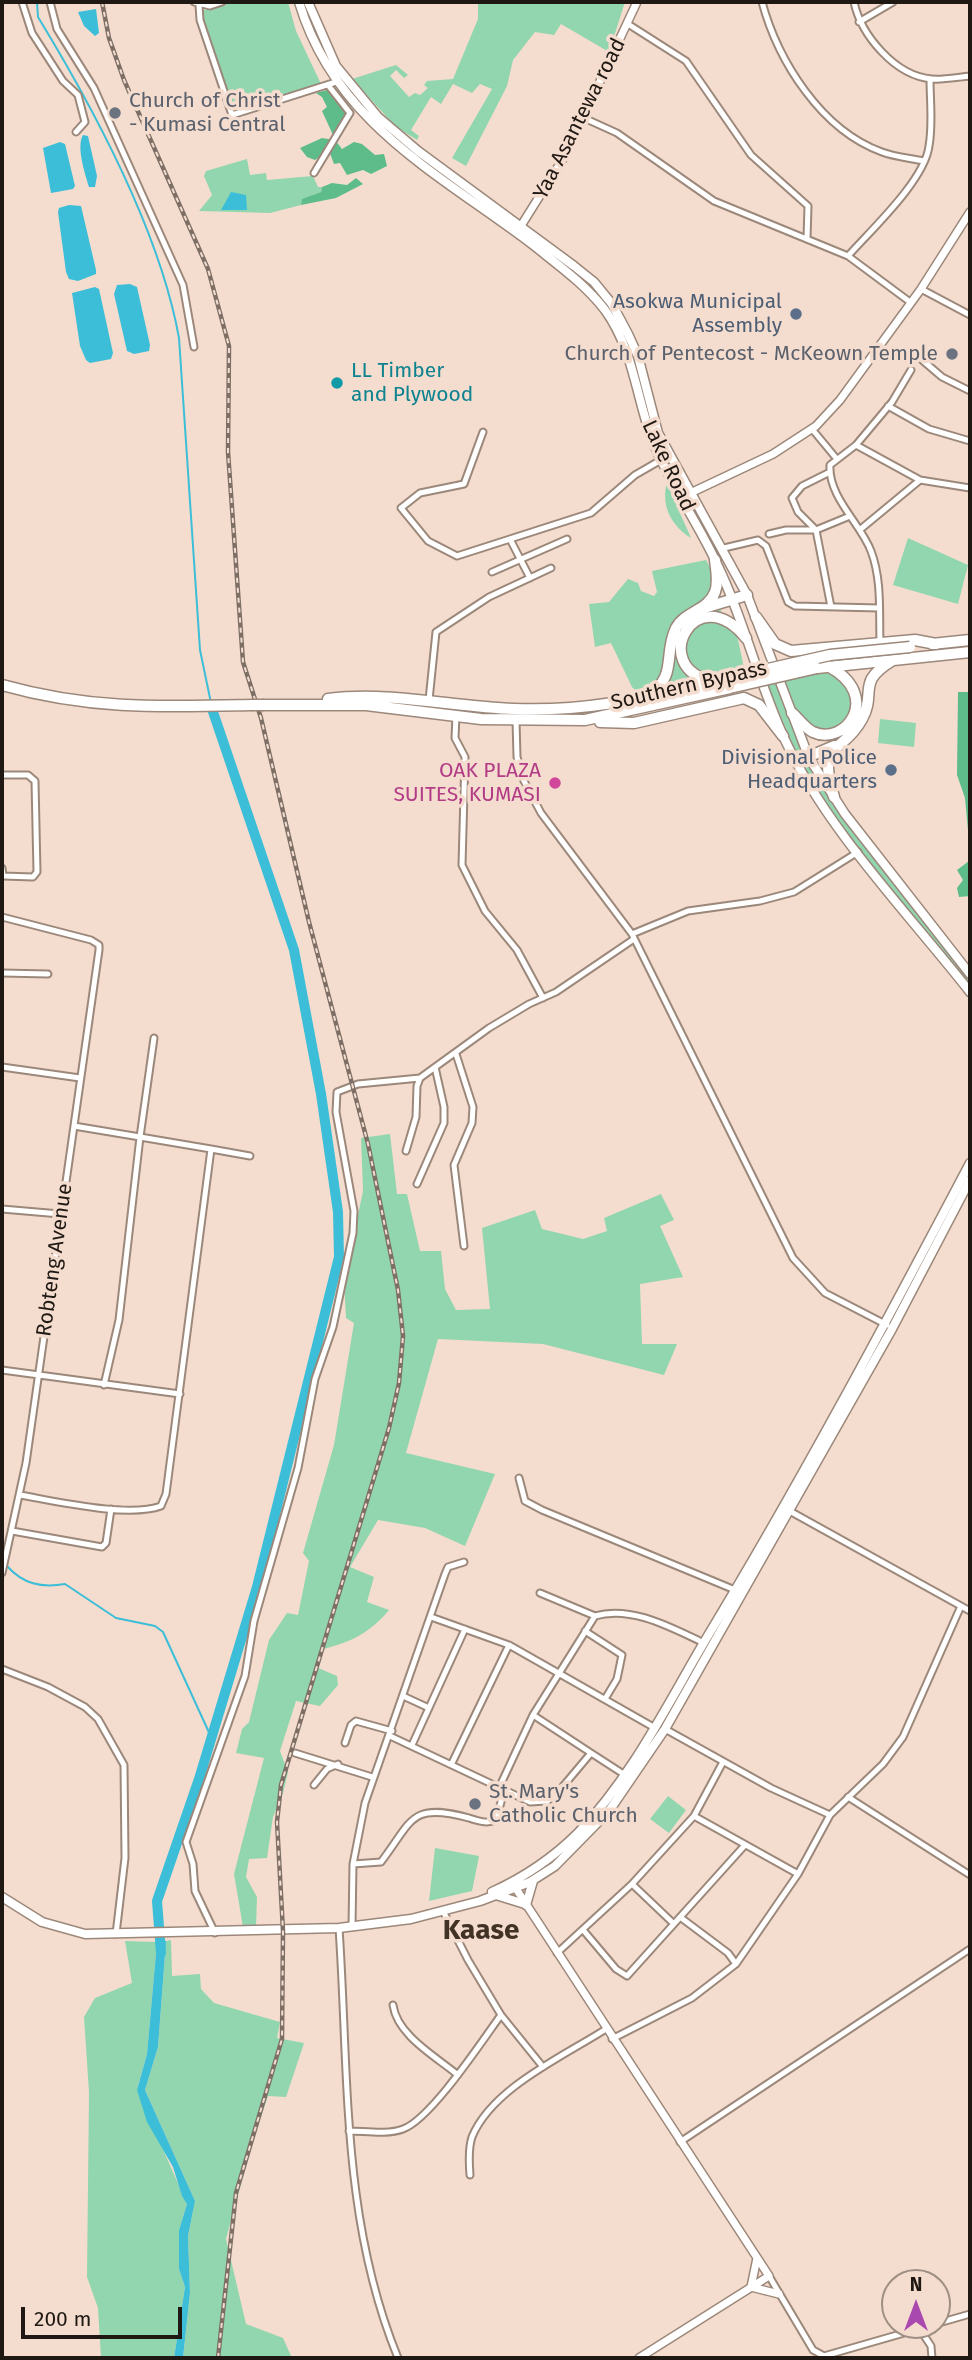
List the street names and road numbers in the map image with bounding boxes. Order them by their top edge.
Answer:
street label: Yaa Asantewa road [528,34,632,204]
street label: Lake Road [636,416,700,516]
street label: Southern Bypass [609,656,769,716]
street label: Robteng Avenue [32,1182,78,1338]

